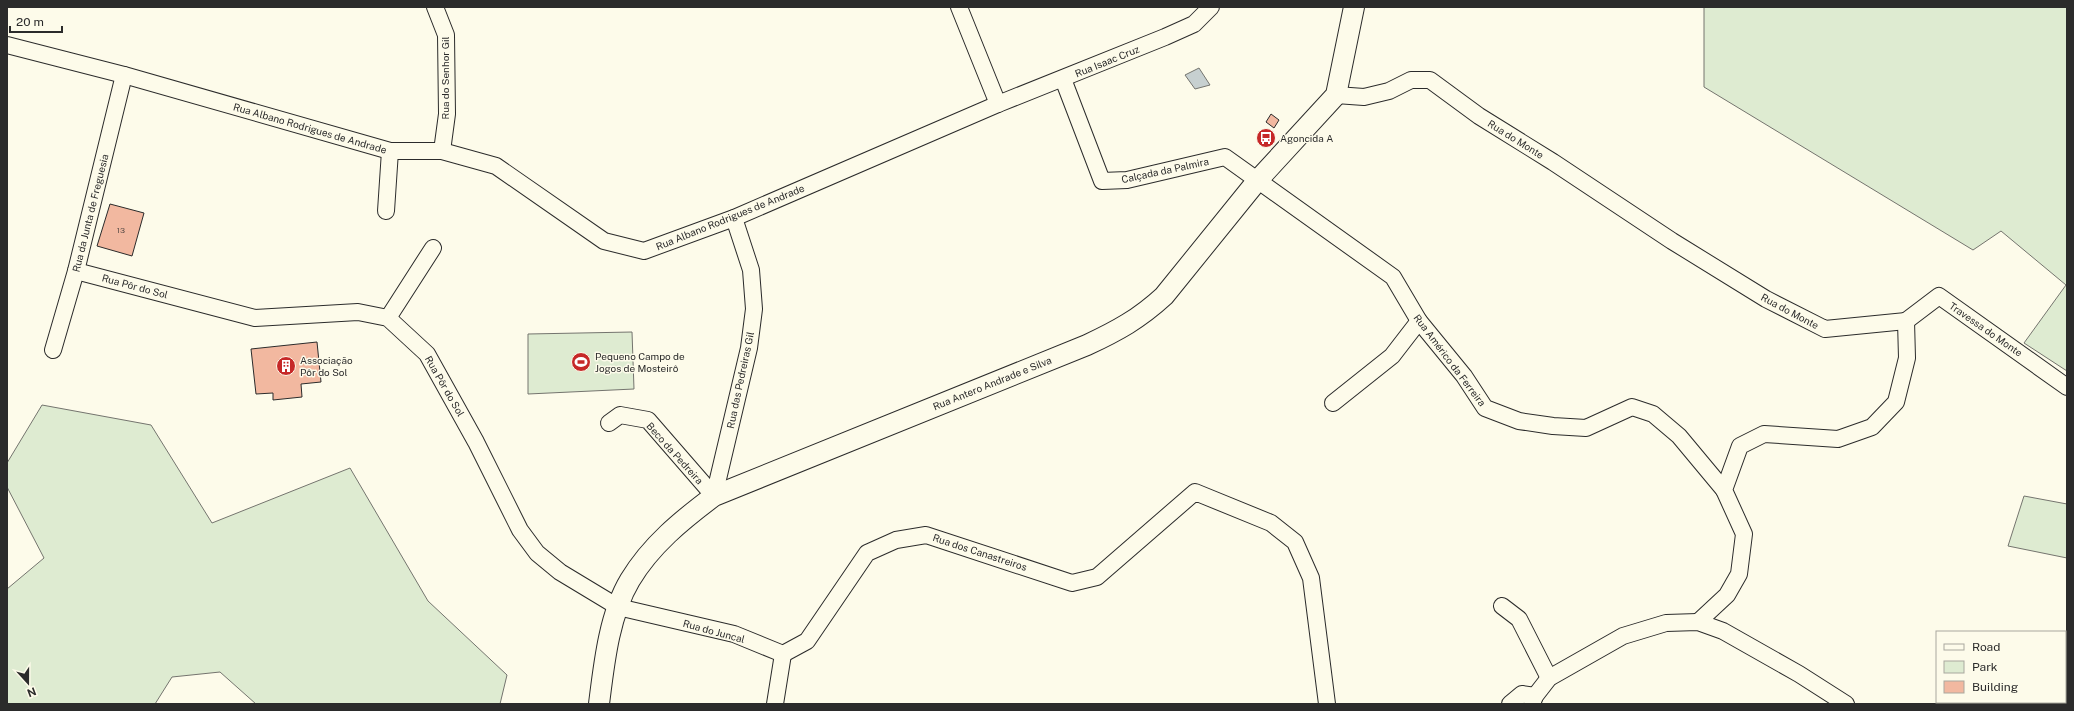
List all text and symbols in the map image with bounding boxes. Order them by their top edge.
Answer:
scale bar [10,8,62,34]
text: 20 m [16,15,44,29]
street label: Rua do Senhor Gil [439,36,451,120]
street label: Rua Isaac Cruz [1073,43,1141,79]
street label: Rua Albano Rodrigues de Andrade [232,100,388,156]
street label: Rua do Monte [1486,117,1546,161]
bus stop icon: Agoncida A [1255,127,1277,149]
place label: Agoncida A [1280,132,1333,144]
street label: Rua da Junta de Freguesia [70,153,110,273]
street label: Calçada da Palmira [1120,155,1210,185]
street label: Rua Albano Rodrigues de Andrade [654,182,806,252]
house number: 13 [117,225,125,235]
street label: Rua Pôr do Sol [101,271,169,301]
street label: Rua do Monte [1759,291,1821,331]
street label: Travessa do Monte [1947,299,2025,359]
street label: Rua Américo da Ferreira [1411,312,1489,408]
street label: Rua das Pedreiras Gil [724,330,756,430]
place label: Pequeno Campo de Jogos de Mosteirô [595,350,685,374]
sports icon: Pequeno Campo de Jogos de Mosteirô [570,351,592,373]
place label: Associação Pôr do Sol [300,354,353,378]
street label: Rua Pôr do Sol [423,354,467,418]
street label: Rua Antero Andrade e Silva [931,354,1053,412]
building icon: Associação Pôr do Sol [275,355,297,377]
street label: Beco da Pedreira [644,420,706,486]
street label: Rua dos Canastreiros [931,531,1029,573]
street label: Rua do Juncal [682,617,746,645]
legend [1936,631,2066,703]
text: Road [1972,640,2000,654]
text: Park [1972,660,1998,674]
north arrow [8,663,48,703]
text: Building [1972,680,2018,694]
text: N [25,685,38,699]

